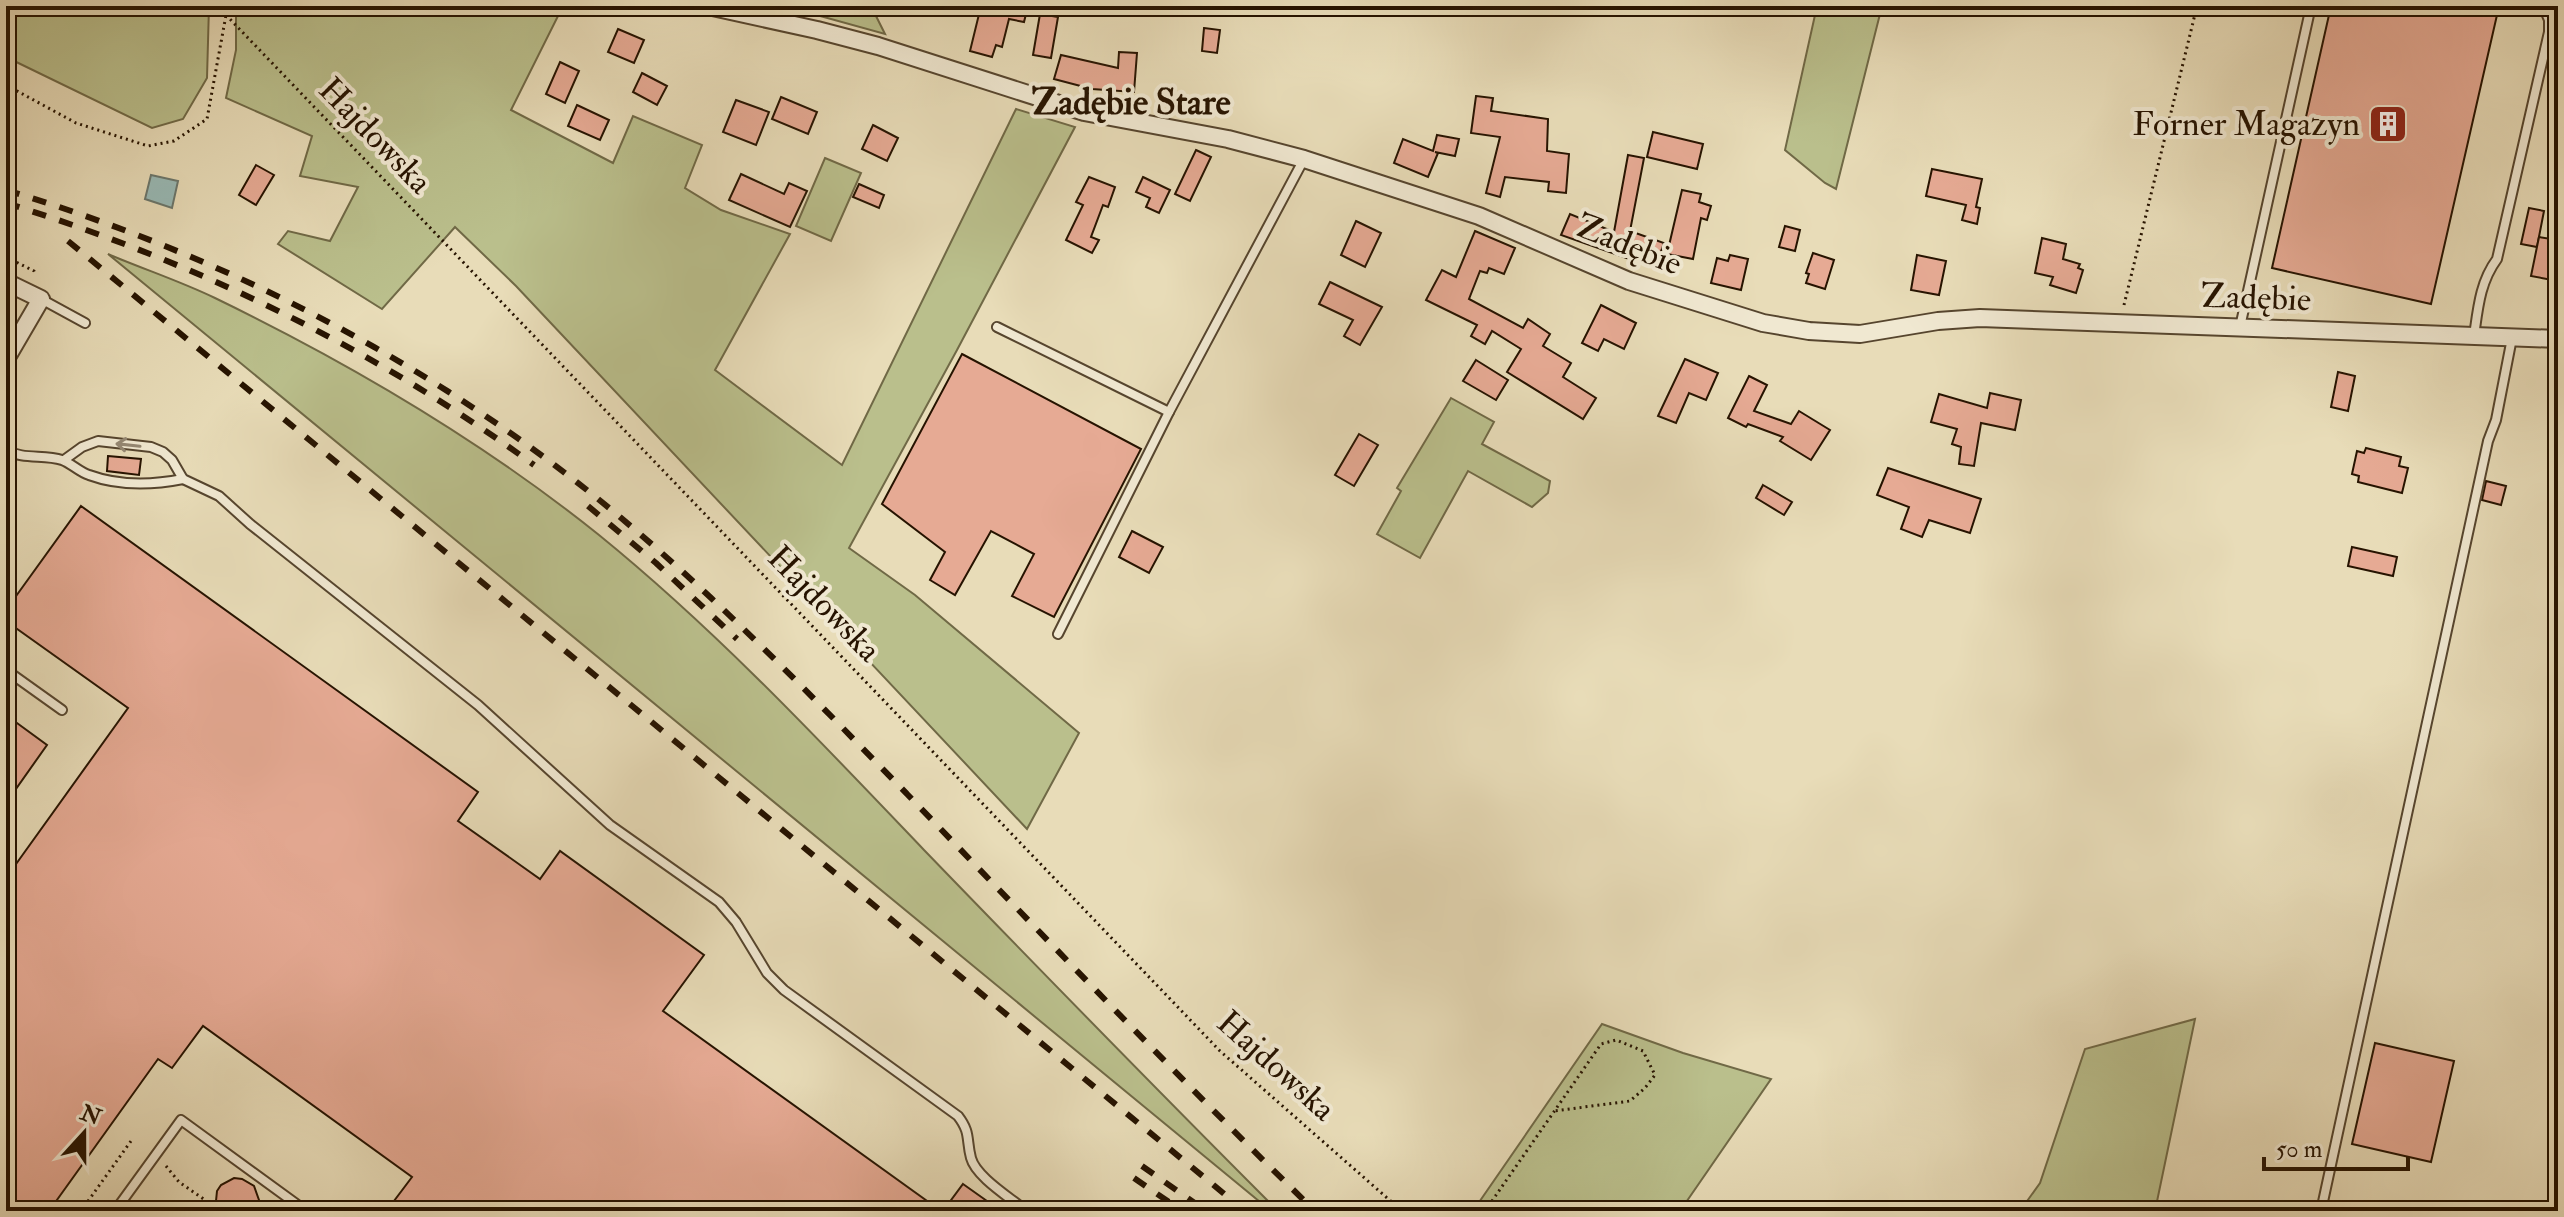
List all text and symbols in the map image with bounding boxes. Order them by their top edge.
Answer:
street label: Hajdowska [309,69,442,204]
district label: Zadębie Stare [1031,80,1231,125]
place label: Forner Magazyn [2133,103,2360,146]
building icon: Forner Magazyn [2367,103,2409,145]
street label: Zadębie [1570,204,1688,286]
street label: Zadębie [2200,275,2312,321]
one-way arrow [115,437,142,452]
street label: Hajdowska [758,537,891,672]
street label: Hajdowska [1208,1001,1345,1131]
north arrow [44,1093,124,1173]
text: N [76,1098,105,1132]
scale bar [2264,1121,2408,1171]
text: 50 m [2276,1134,2323,1165]

